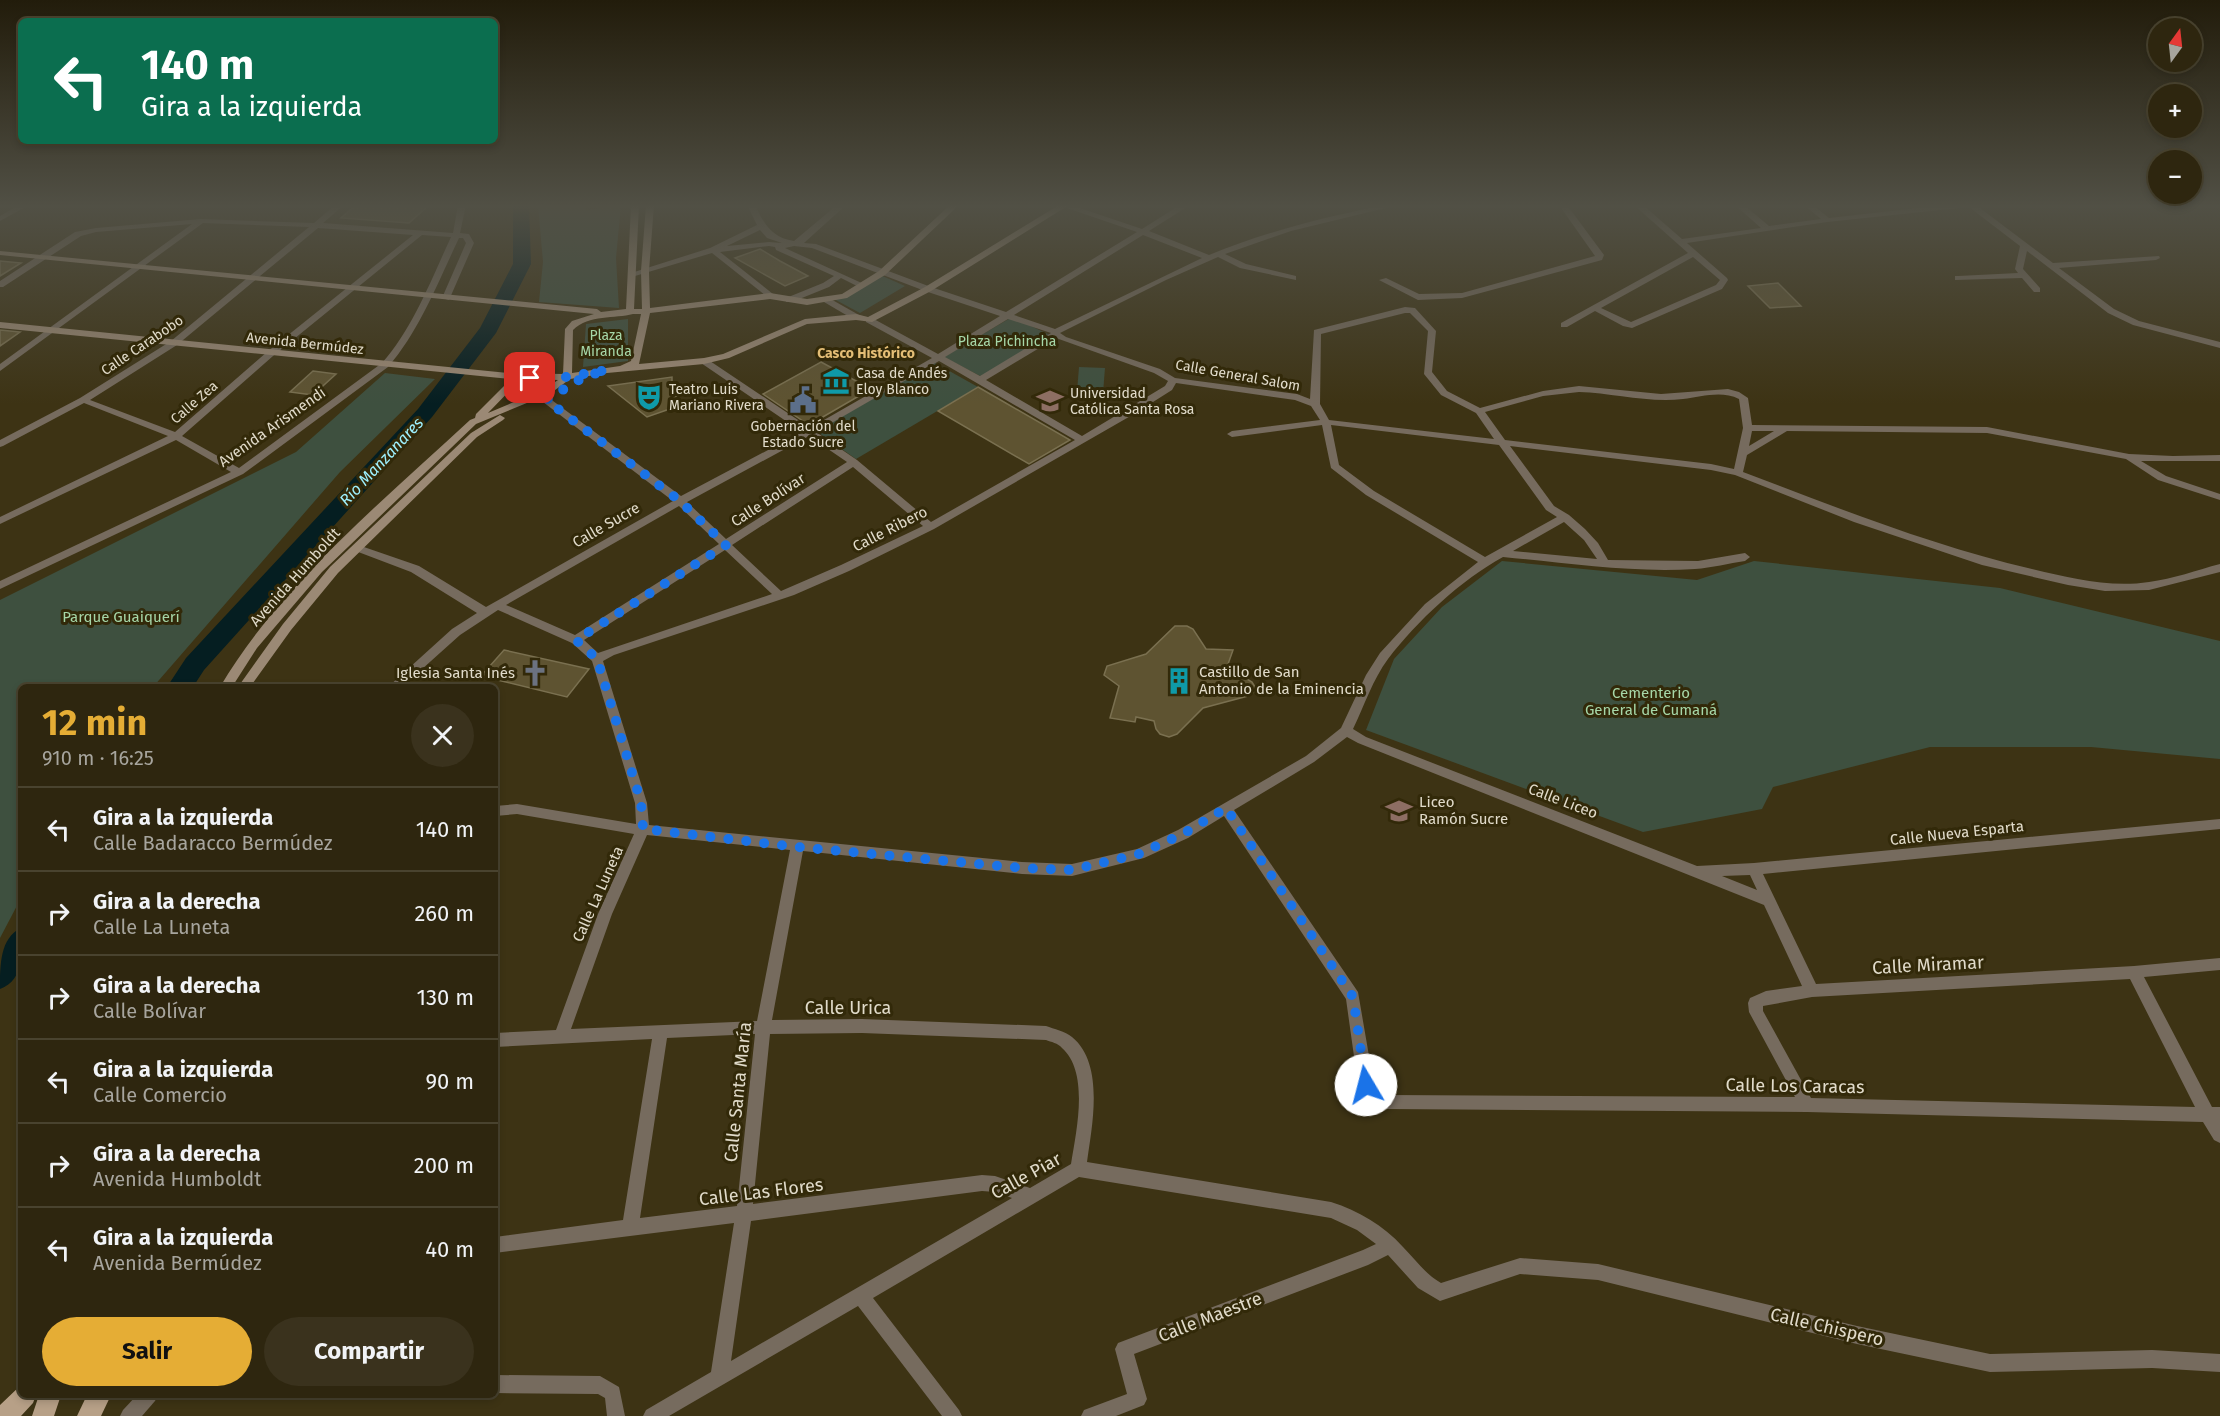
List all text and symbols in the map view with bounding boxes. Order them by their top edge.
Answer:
north arrow [2148,18,2202,72]
map controls [2148,18,2202,204]
text: 140 m [141,40,254,90]
icon: left [42,42,120,120]
button: + [2148,84,2202,138]
text: Gira a la izquierda [141,91,362,123]
button: − [2148,150,2202,204]
street label: Calle Carabobo [98,312,187,379]
park label: Plaza Miranda [580,327,632,360]
street label: Avenida Bermúdez [245,329,365,358]
park label: Plaza Pichincha [958,333,1056,350]
district label: Casco Histórico [817,345,915,362]
pin [504,352,555,403]
street label: Calle General Salom [1174,356,1302,395]
icon: arrive [513,361,546,394]
place label: Casa de Andés Eloy Blanco [856,365,948,398]
museum icon: Casa de Andés Eloy Blanco [821,366,851,396]
street label: Calle Zea [167,377,221,427]
place label: Teatro Luis Mariano Rivera [669,381,764,414]
theatre icon: Teatro Luis Mariano Rivera [634,382,664,412]
street label: Avenida Arismendi [215,383,329,471]
public building icon: Gobernación del Estado Sucre [788,385,818,415]
place label: Universidad Católica Santa Rosa [1070,385,1194,418]
school or university icon: Universidad Católica Santa Rosa [1035,386,1065,416]
water label: Río Manzanares [336,413,427,509]
place label: Gobernación del Estado Sucre [750,418,856,451]
street label: Calle Bolívar [728,469,809,531]
street label: Calle Sucre [569,499,643,551]
street label: Calle Ribero [850,502,930,556]
street label: Avenida Humboldt [246,524,344,630]
park label: Parque Guaiquerí [62,608,180,626]
church icon: Iglesia Santa Inés [520,658,550,688]
place label: Castillo de San Antonio de la Eminencia [1199,663,1364,698]
place label: Iglesia Santa Inés [396,664,515,682]
building icon: Castillo de San Antonio de la Eminencia [1164,666,1194,696]
park label: Cementerio General de Cumaná [1585,684,1717,719]
text: 12 min [42,701,147,745]
button: close [411,704,474,767]
text: 910 m · 16:25 [42,746,154,770]
street label: Calle Liceo [1526,780,1600,822]
place label: Liceo Ramón Sucre [1419,793,1508,828]
school or university icon: Liceo Ramón Sucre [1384,796,1414,826]
text: Gira a la izquierda [93,804,273,831]
icon: left [42,813,75,846]
text: 140 m [416,816,474,843]
street label: Calle Nueva Esparta [1889,817,2025,849]
text: Calle Badaracco Bermúdez [93,831,333,855]
street label: Calle La Luneta [569,843,627,945]
text: Gira a la derecha [93,888,261,915]
icon: right [42,897,75,930]
text: 260 m [414,900,474,927]
text: Calle La Luneta [93,915,230,939]
street label: Calle Miramar [1872,951,1985,979]
text: Gira a la derecha [93,972,261,999]
icon: right [42,981,75,1014]
text: 130 m [417,984,474,1011]
street label: Calle Urica [805,997,891,1019]
text: Calle Bolívar [93,999,206,1023]
street label: Calle Santa María [720,1021,756,1163]
position arrow [1334,1053,1398,1117]
text: Gira a la izquierda [93,1056,273,1083]
icon: left [42,1065,75,1098]
text: 90 m [425,1068,474,1095]
street label: Calle Los Caracas [1725,1074,1865,1098]
text: Calle Comercio [93,1083,227,1107]
text: Gira a la derecha [93,1140,261,1167]
street label: Calle Piar [987,1148,1065,1204]
icon: right [42,1149,75,1182]
text: 200 m [414,1152,474,1179]
text: Avenida Humboldt [93,1167,262,1191]
street label: Calle Las Flores [698,1173,824,1211]
text: Gira a la izquierda [93,1224,273,1251]
icon: left [42,1233,75,1266]
text: 40 m [425,1236,474,1263]
text: Avenida Bermúdez [93,1251,262,1275]
street label: Calle Maestre [1155,1287,1265,1347]
street label: Calle Chispero [1768,1303,1886,1351]
button: Salir [42,1317,252,1386]
button: Compartir [264,1317,474,1386]

